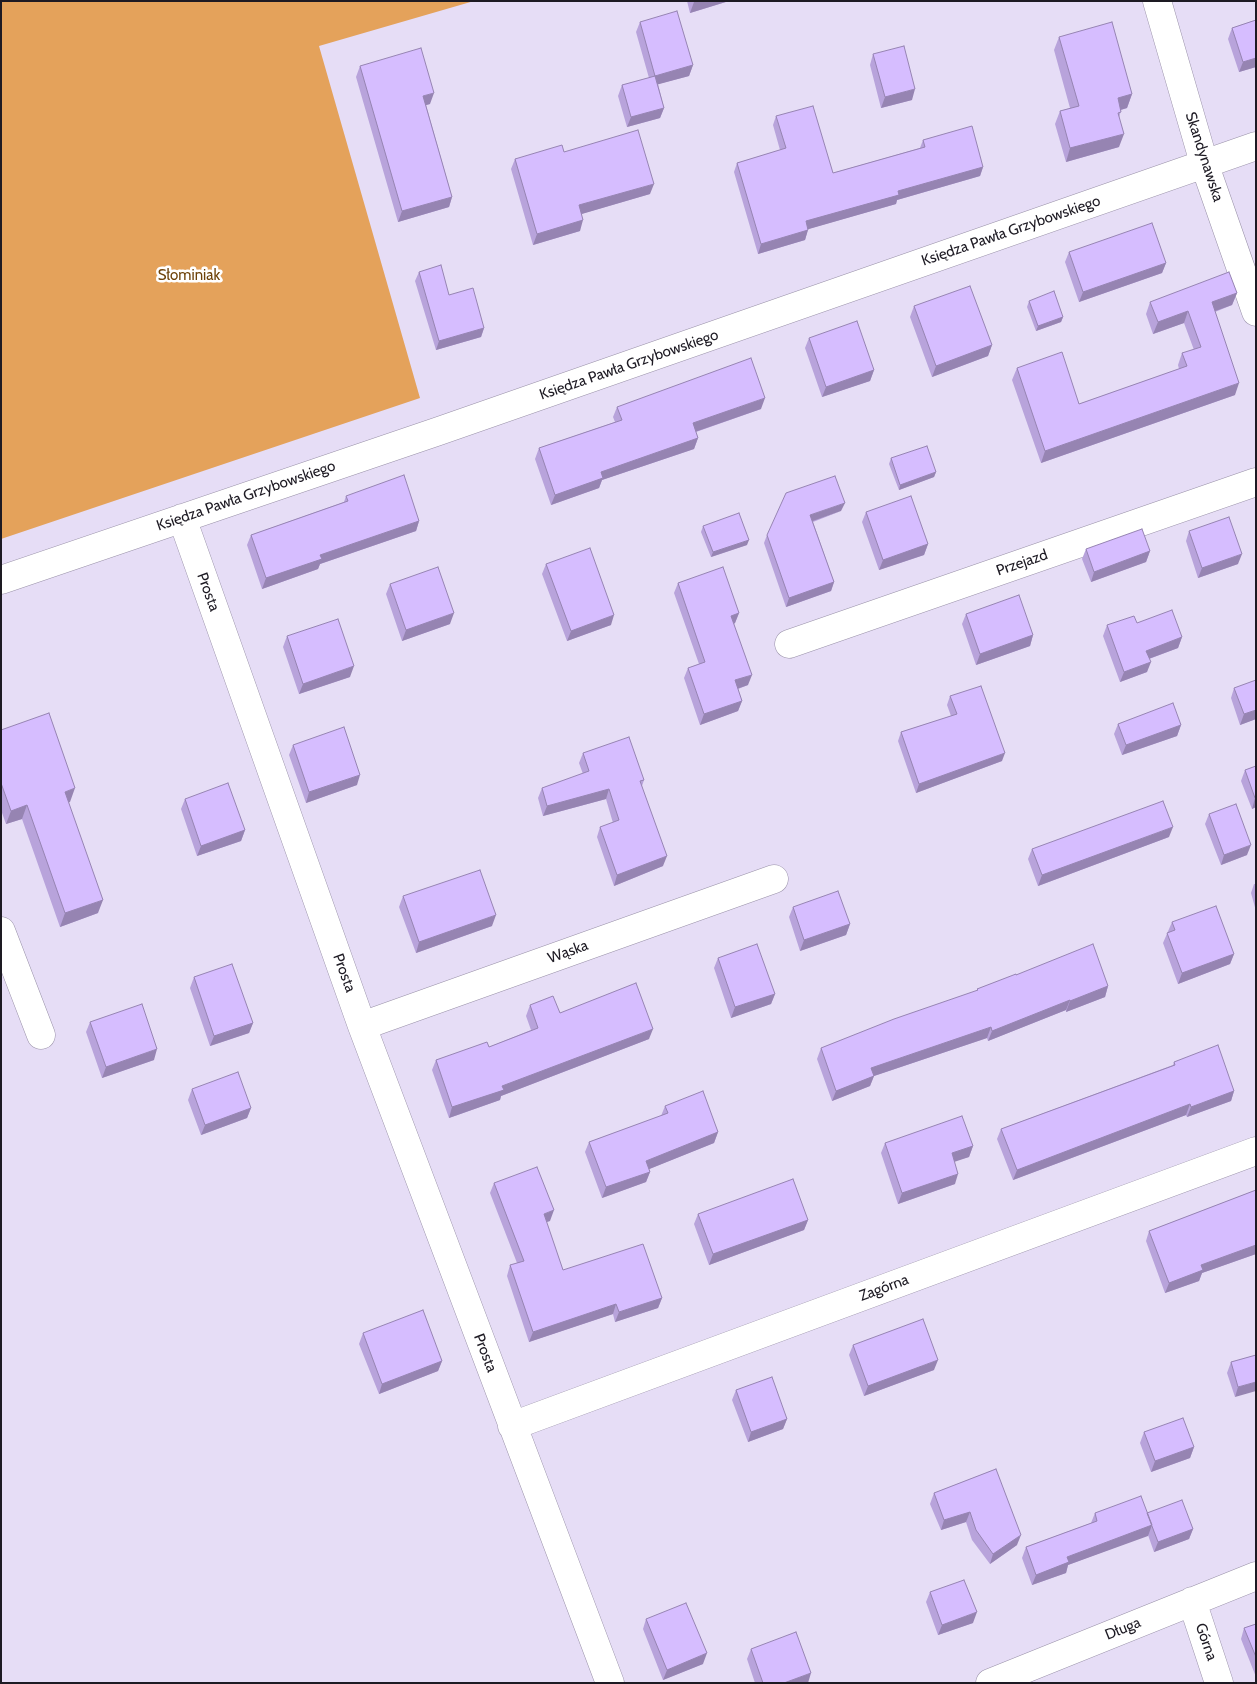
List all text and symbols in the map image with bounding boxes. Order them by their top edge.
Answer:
street label: Skandynawska [1181,110,1227,204]
street label: Księdza Pawła Grzybowskiego [919,192,1103,270]
park label: Słominiak [158,267,220,285]
street label: Księdza Pawła Grzybowskiego [537,326,721,404]
street label: Księdza Pawła Grzybowskiego [154,457,338,535]
street label: Przejazd [994,546,1050,580]
street label: Prosta [193,570,223,614]
street label: Wąska [545,936,591,968]
street label: Prosta [329,951,359,995]
street label: Zagórna [857,1271,911,1305]
street label: Prosta [469,1331,501,1375]
street label: Długa [1102,1614,1144,1644]
street label: Górna [1191,1621,1221,1663]

